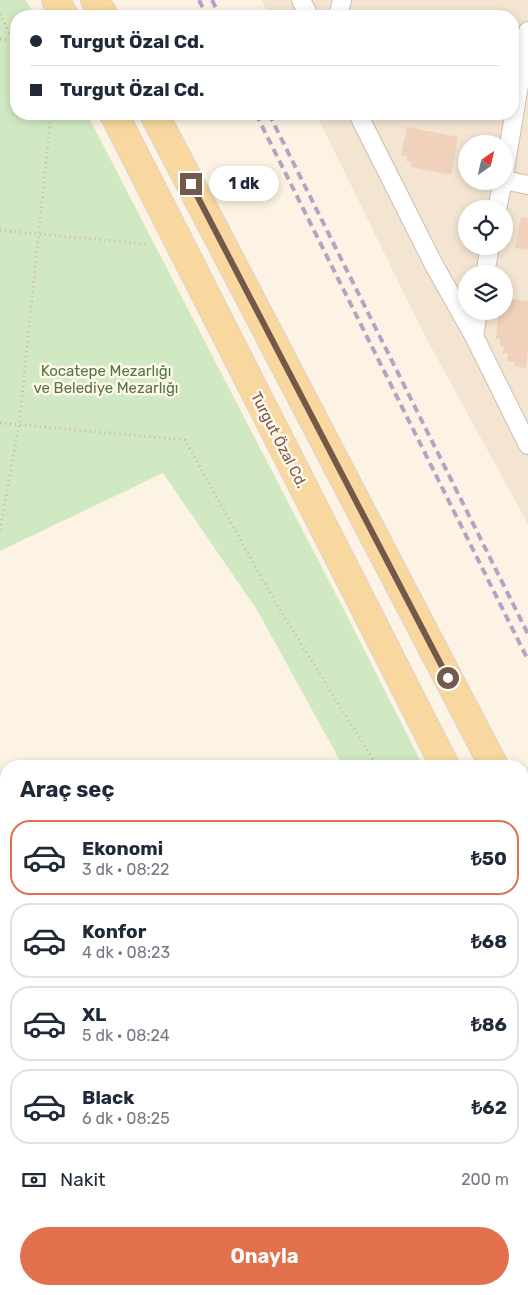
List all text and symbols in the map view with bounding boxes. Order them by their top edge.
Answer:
text: Turgut Özal Cd. [60,30,204,53]
text: Turgut Özal Cd. [60,78,204,101]
north arrow [458,135,512,190]
map controls [458,135,513,320]
callout: 1 dk [208,166,278,202]
route end [180,173,202,195]
text: 1 dk [229,174,259,193]
button: locate [458,200,513,255]
button: layers [458,265,513,320]
park label: Kocatepe Mezarlığı ve Belediye Mezarlığı [34,362,179,397]
street label: Turgut Özal Cd. [247,389,311,491]
route start [437,667,459,689]
text: Araç seç [20,776,114,803]
icon: car [22,835,67,880]
text: Ekonomi [82,837,163,860]
text: ₺50 [471,847,507,870]
text: 3 dk · 08:22 [82,860,170,879]
icon: car [22,918,67,963]
text: Konfor [82,920,146,943]
text: ₺68 [471,930,507,953]
text: 4 dk · 08:23 [82,943,170,962]
icon: car [22,1001,67,1046]
text: XL [82,1003,106,1026]
text: ₺86 [471,1013,507,1036]
text: 5 dk · 08:24 [82,1026,170,1045]
icon: car [22,1084,67,1129]
text: Black [82,1086,134,1109]
text: ₺62 [471,1096,507,1119]
text: 6 dk · 08:25 [82,1109,170,1128]
icon: cash [20,1166,48,1194]
text: Nakit [60,1168,106,1191]
text: 200 m [461,1170,509,1189]
button: Onayla [20,1227,509,1285]

